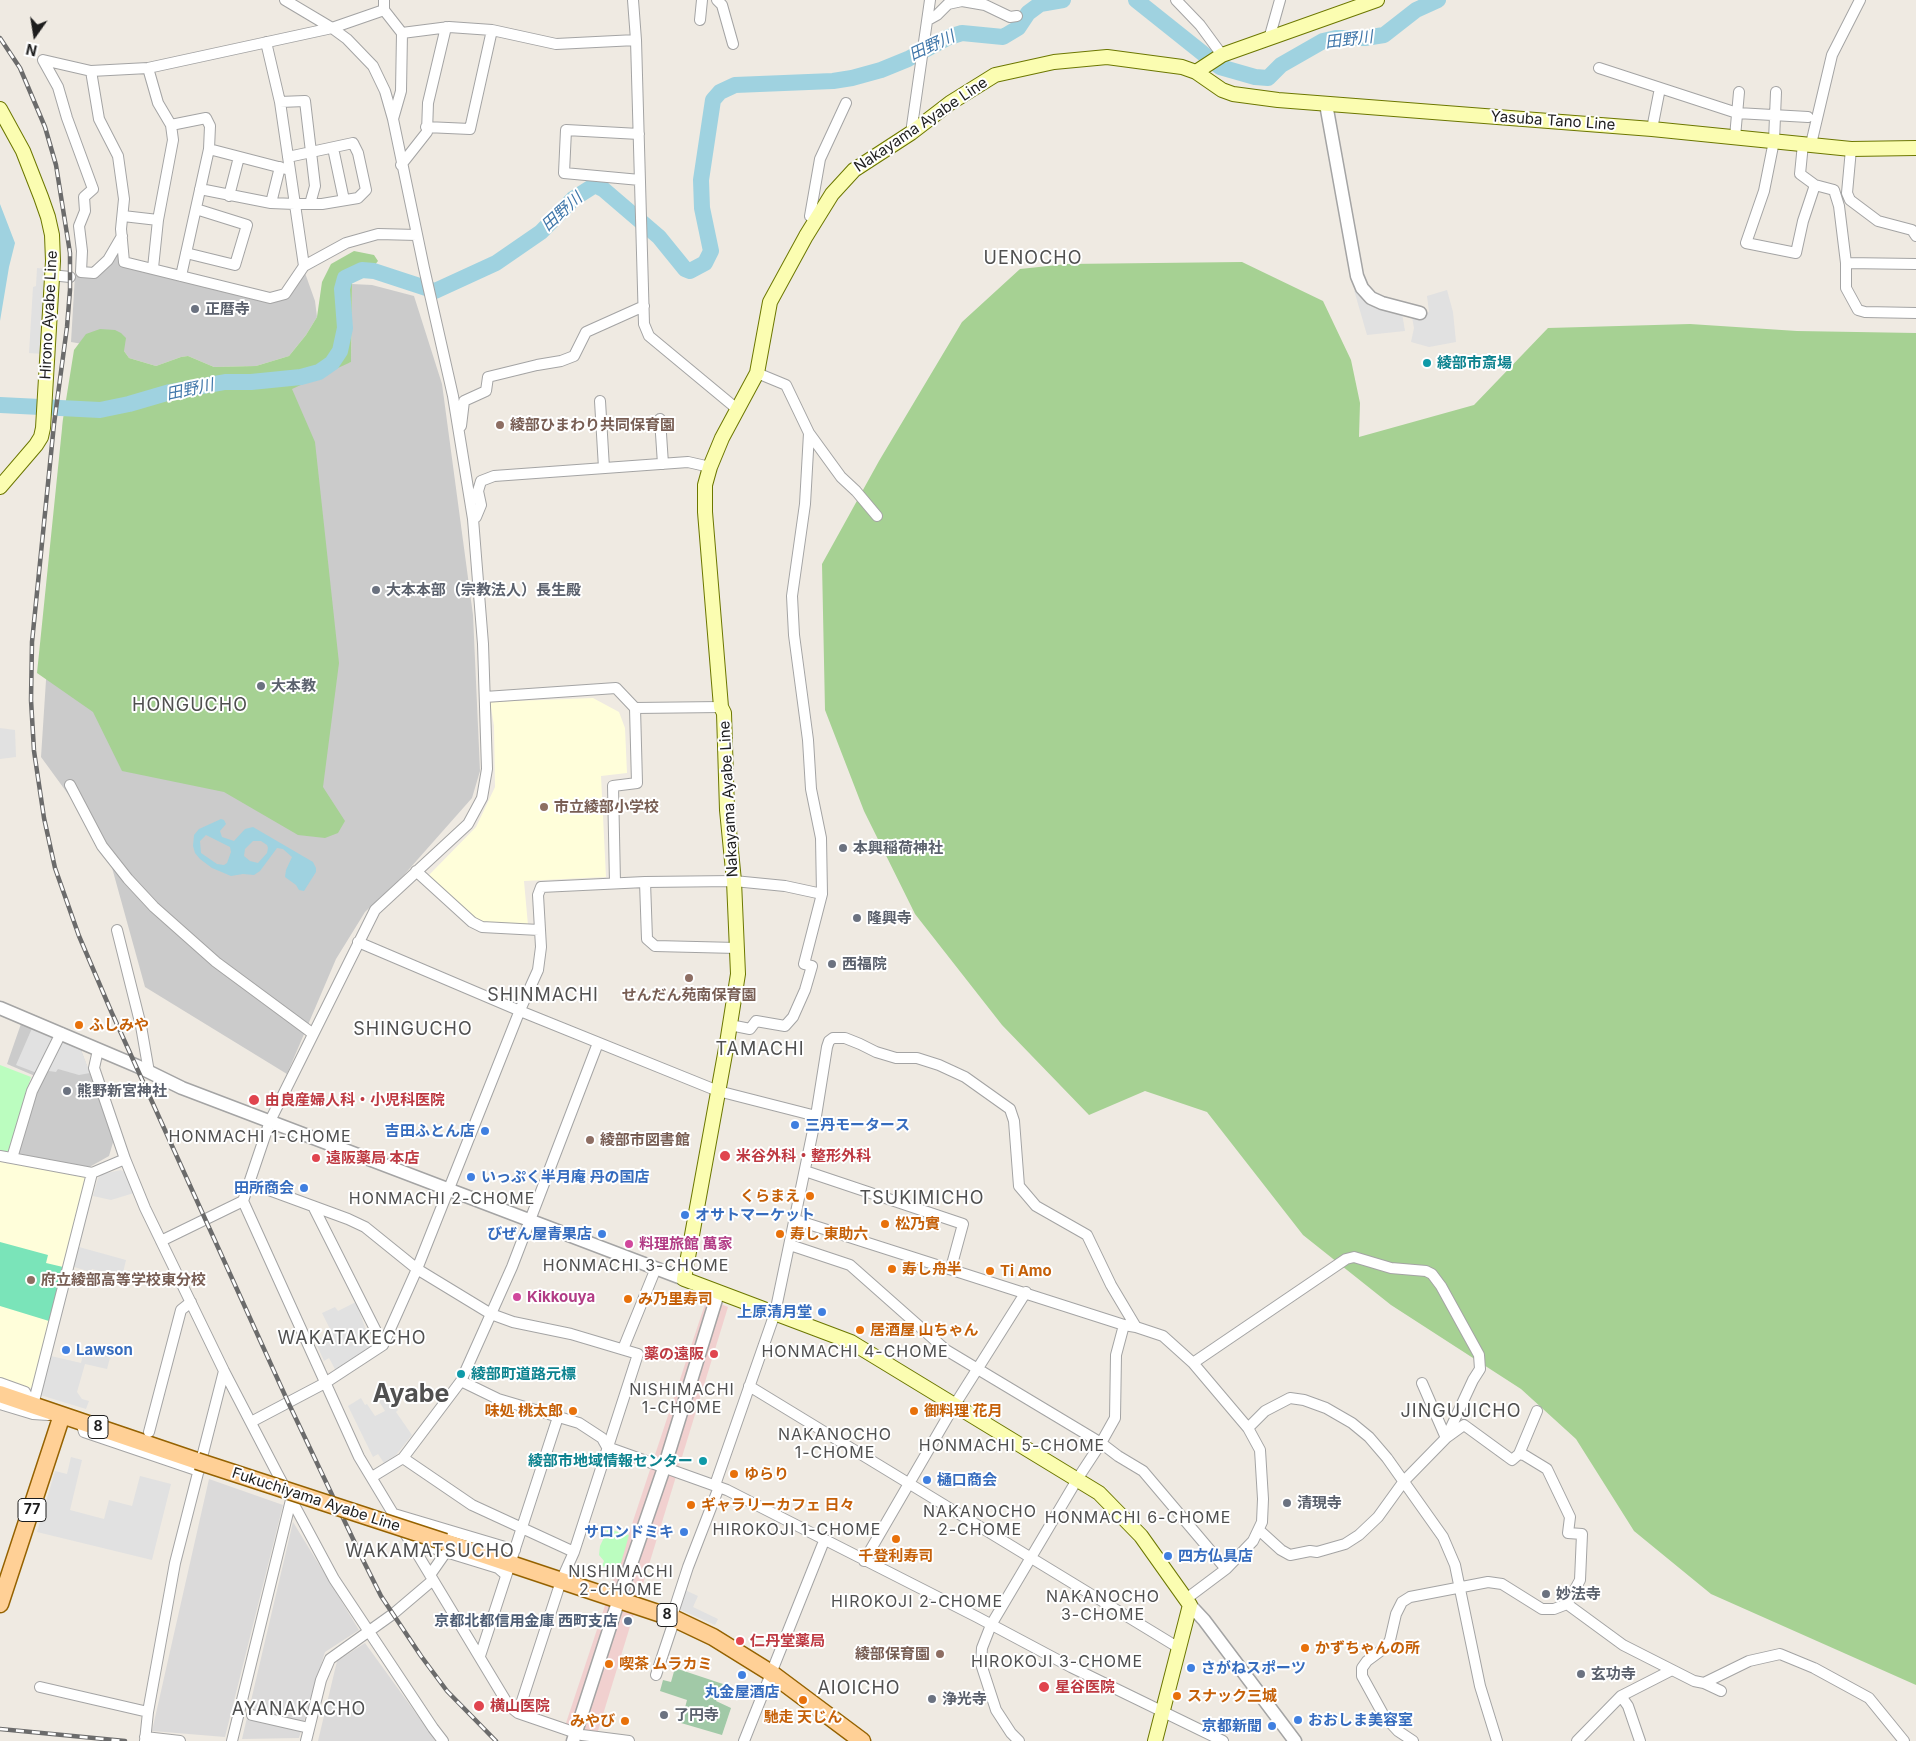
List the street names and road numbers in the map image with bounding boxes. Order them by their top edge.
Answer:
street label: Nakayama Ayabe Line [851,74,991,176]
street label: Yasuba Tano Line [1490,108,1616,134]
street label: Hirono Ayabe Line [37,250,61,380]
street label: Nakayama Ayabe Line [716,720,742,878]
road number: 8 [88,1415,108,1438]
street label: Fukuchiyama Ayabe Line [230,1464,402,1536]
road number: 77 [18,1498,46,1522]
road number: 8 [657,1604,677,1626]

